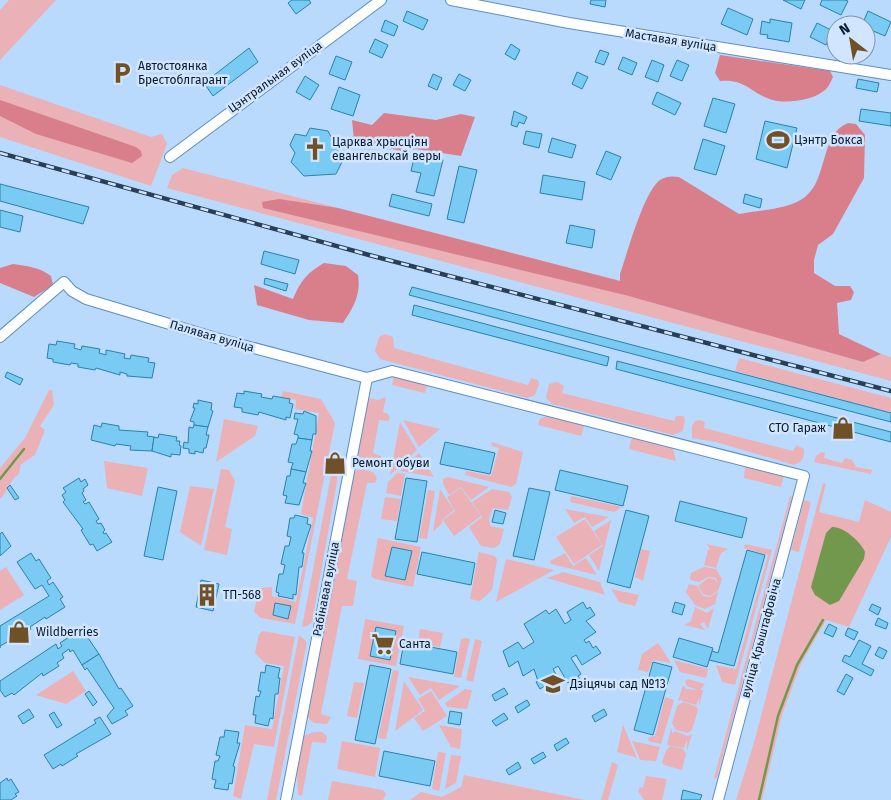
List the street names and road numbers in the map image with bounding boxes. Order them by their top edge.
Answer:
street label: Маставая вуліца [624,26,718,54]
street label: Цэнтральная вуліца [225,38,325,116]
street label: Палявая вуліца [168,317,256,355]
street label: Рабінавая вуліца [310,541,342,637]
street label: вуліца Крыштафовіча [738,577,784,699]

